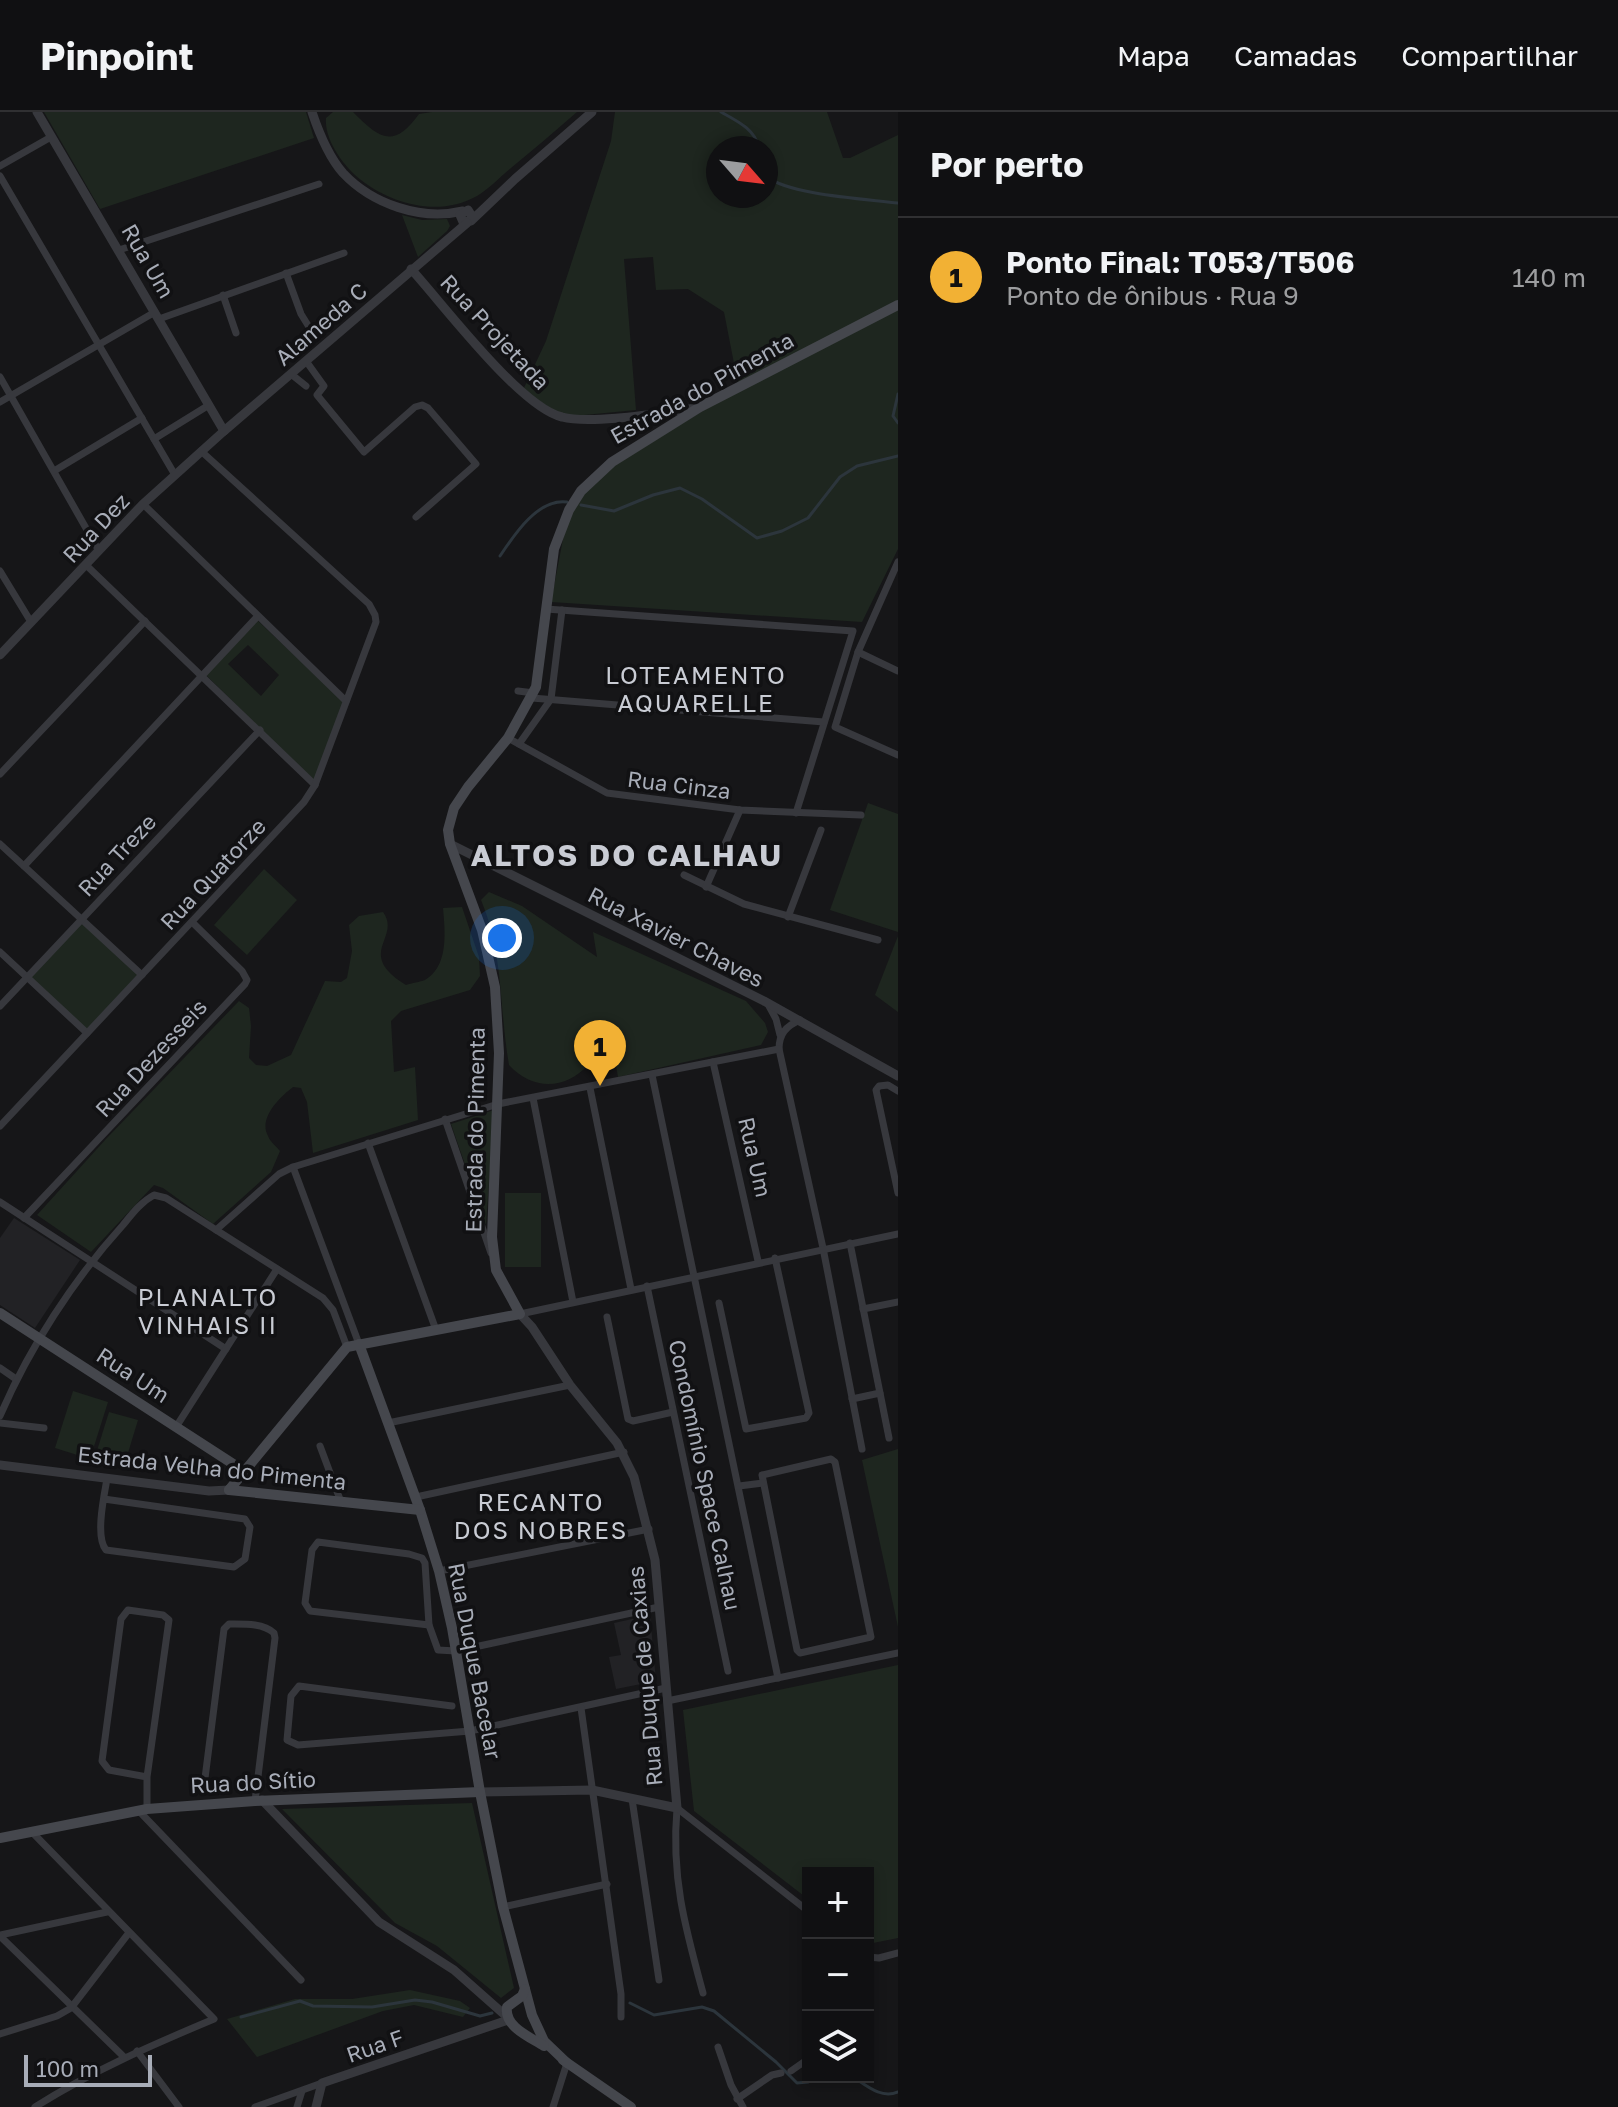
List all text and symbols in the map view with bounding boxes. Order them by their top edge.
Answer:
text: Pinpoint [40,33,194,78]
text: Mapa [1117,39,1190,72]
text: Camadas [1234,39,1357,72]
text: Compartilhar [1401,39,1578,72]
north arrow [706,136,778,208]
text: Por perto [930,144,1084,184]
street label: Rua Um [116,219,180,303]
text: Ponto Final: T053/T506 [1006,244,1355,280]
text: 1 [949,262,963,293]
text: 140 m [1512,262,1586,293]
street label: Rua Projetada [435,268,556,395]
street label: Alameda C [269,277,372,371]
text: Ponto de ônibus · Rua 9 [1006,280,1299,311]
street label: Estrada do Pimenta [605,326,798,449]
street label: Rua Dez [57,487,135,568]
district label: LOTEAMENTO AQUARELLE [605,660,787,717]
street label: Rua Cinza [626,765,732,804]
street label: Rua Treze [72,808,161,901]
street label: Rua Quatorze [154,812,271,935]
district label: ALTOS DO CALHAU [471,837,783,873]
street label: Rua Xavier Chaves [584,881,769,993]
your location [482,918,522,958]
street label: Rua Dezesseis [89,993,212,1122]
pin: 1 [574,1020,626,1086]
street label: Estrada do Pimenta [459,1027,490,1233]
street label: Rua Um [733,1114,778,1200]
district label: PLANALTO VINHAIS II [138,1282,278,1339]
street label: Condomínio Space Calhau [664,1337,747,1613]
street label: Rua Um [92,1341,175,1408]
street label: Estrada Velha do Pimenta [76,1440,348,1495]
district label: RECANTO DOS NOBRES [454,1487,628,1544]
street label: Rua Duque Bacelar [443,1560,508,1762]
street label: Rua Duque de Caxias [621,1565,668,1787]
street label: Rua do Sítio [189,1765,317,1798]
map controls [802,1867,874,2083]
button: + [802,1867,874,1939]
button: − [802,1939,874,2011]
button: layers [802,2011,874,2083]
street label: Rua F [343,2023,407,2068]
scale bar [24,2051,152,2087]
text: 100 m [36,2055,99,2082]

